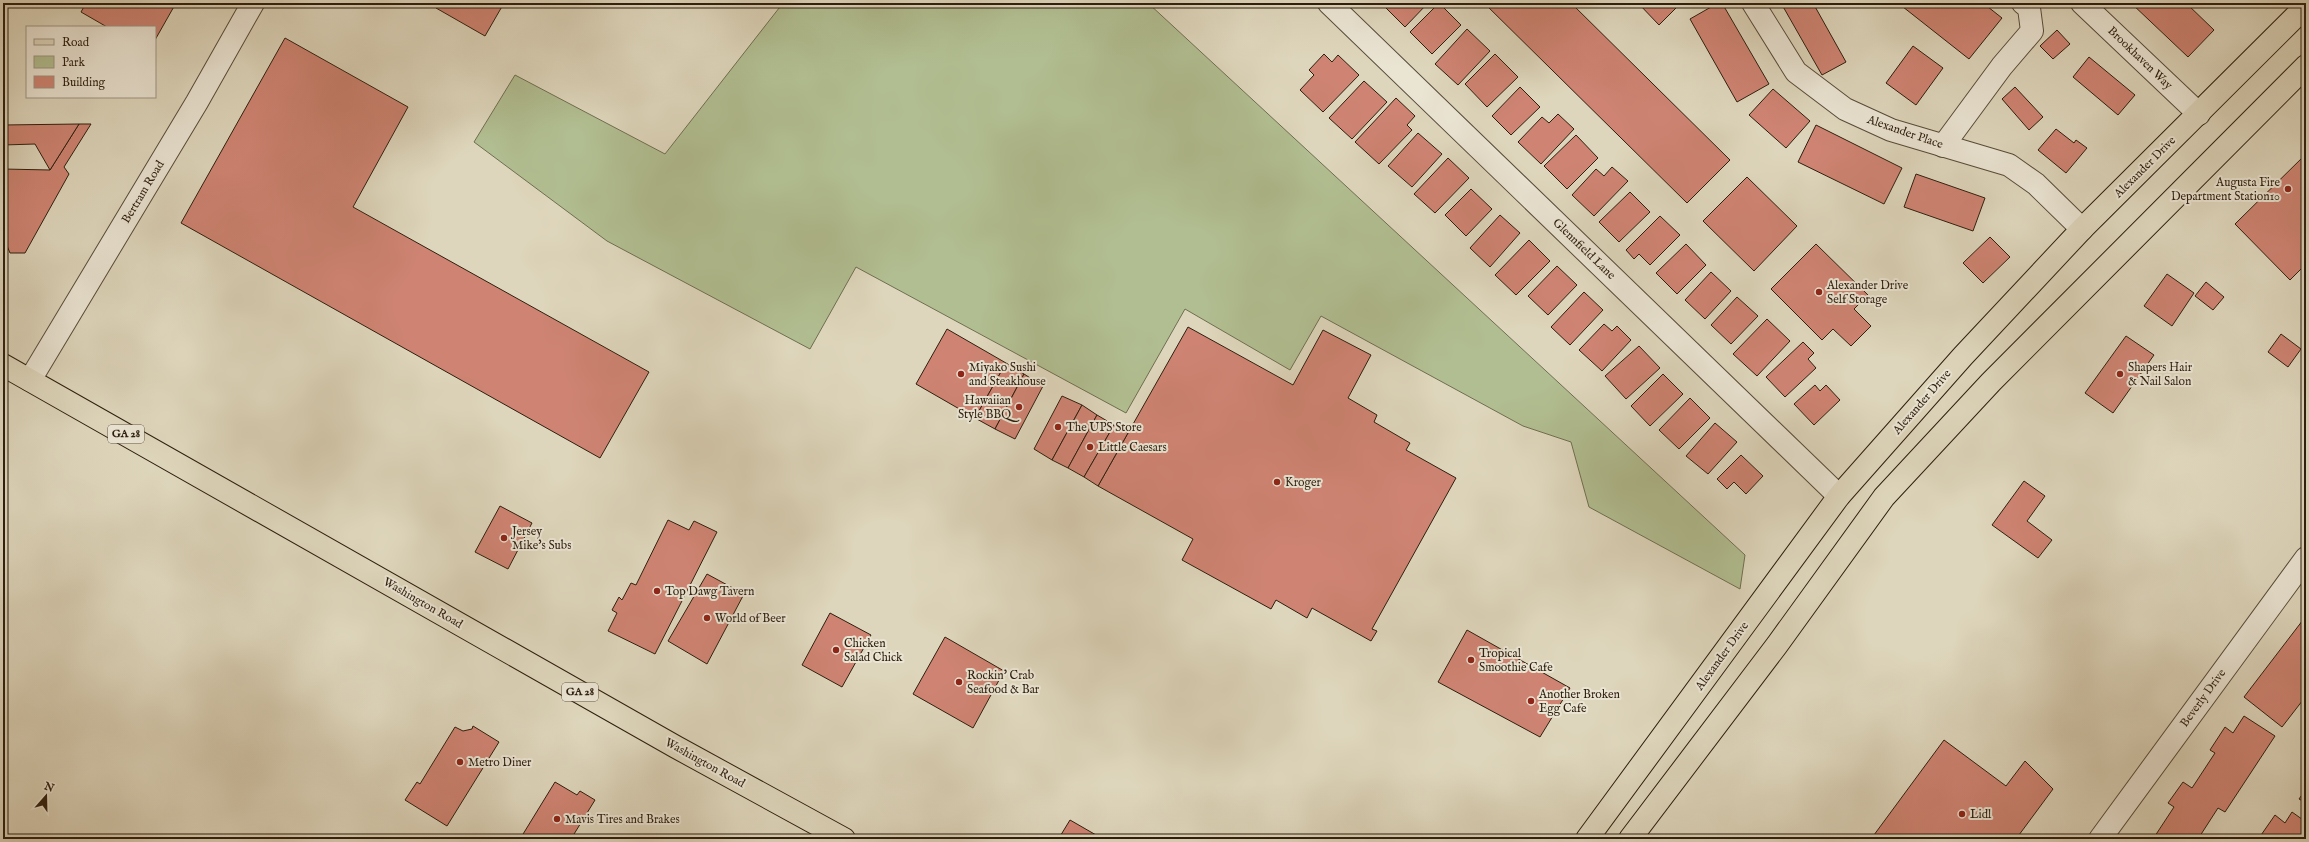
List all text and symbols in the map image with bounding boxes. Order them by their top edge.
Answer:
street label: Brookhaven Way [2104,23,2176,93]
legend [26,26,156,98]
text: Road [62,35,90,50]
text: Park [62,55,85,70]
text: Building [62,75,106,90]
street label: Alexander Place [1864,112,1945,152]
street label: Alexander Drive [2110,133,2179,202]
street label: Bertram Road [118,157,168,226]
place label: Augusta Fire Department Station10 [2171,175,2280,205]
marker: Augusta Fire Department Station10 [2283,184,2293,194]
street label: Glennfield Lane [1549,215,1619,283]
place label: Alexander Drive Self Storage [1826,278,1909,307]
marker: Alexander Drive Self Storage [1814,287,1824,297]
place label: Miyako Sushi and Steakhouse [969,360,1046,389]
place label: Shapers Hair & Nail Salon [2128,360,2193,389]
street label: Alexander Drive [1889,366,1955,438]
marker: Miyako Sushi and Steakhouse [956,369,966,379]
marker: Shapers Hair & Nail Salon [2115,369,2125,379]
place label: Hawaiian Style BBQ [958,393,1020,422]
marker: Hawaiian Style BBQ [1014,402,1024,412]
place label: The UPS Store [1066,420,1142,435]
marker: The UPS Store [1053,422,1063,432]
road number: GA 28 [108,425,144,443]
place label: Little Caesars [1098,440,1167,455]
marker: Little Caesars [1085,442,1095,452]
place label: Kroger [1285,475,1322,490]
marker: Kroger [1272,477,1282,487]
place label: Jersey Mike's Subs [510,524,571,553]
marker: Jersey Mike's Subs [499,533,509,543]
street label: Washington Road [381,574,466,632]
place label: Top Dawg Tavern [665,584,755,600]
marker: Top Dawg Tavern [652,586,662,596]
place label: World of Beer [715,611,786,626]
marker: World of Beer [702,613,712,623]
street label: Alexander Drive [1691,618,1752,694]
place label: Chicken Salad Chick [844,636,903,665]
marker: Chicken Salad Chick [831,645,841,655]
place label: Tropical Smoothie Cafe [1479,646,1553,675]
marker: Tropical Smoothie Cafe [1466,655,1476,665]
street label: Beverly Drive [2177,666,2229,730]
place label: Rockin' Crab Seafood & Bar [967,668,1040,697]
marker: Rockin' Crab Seafood & Bar [954,677,964,687]
road number: GA 28 [562,683,598,701]
place label: Another Broken Egg Cafe [1538,687,1621,716]
marker: Another Broken Egg Cafe [1526,696,1536,706]
street label: Washington Road [662,735,748,791]
place label: Metro Diner [468,755,532,770]
marker: Metro Diner [455,757,465,767]
north arrow [26,776,66,816]
text: N [41,779,56,796]
place label: Lidl [1970,807,1992,822]
marker: Lidl [1957,809,1967,819]
place label: Mavis Tires and Brakes [565,812,680,827]
marker: Mavis Tires and Brakes [552,814,562,824]

